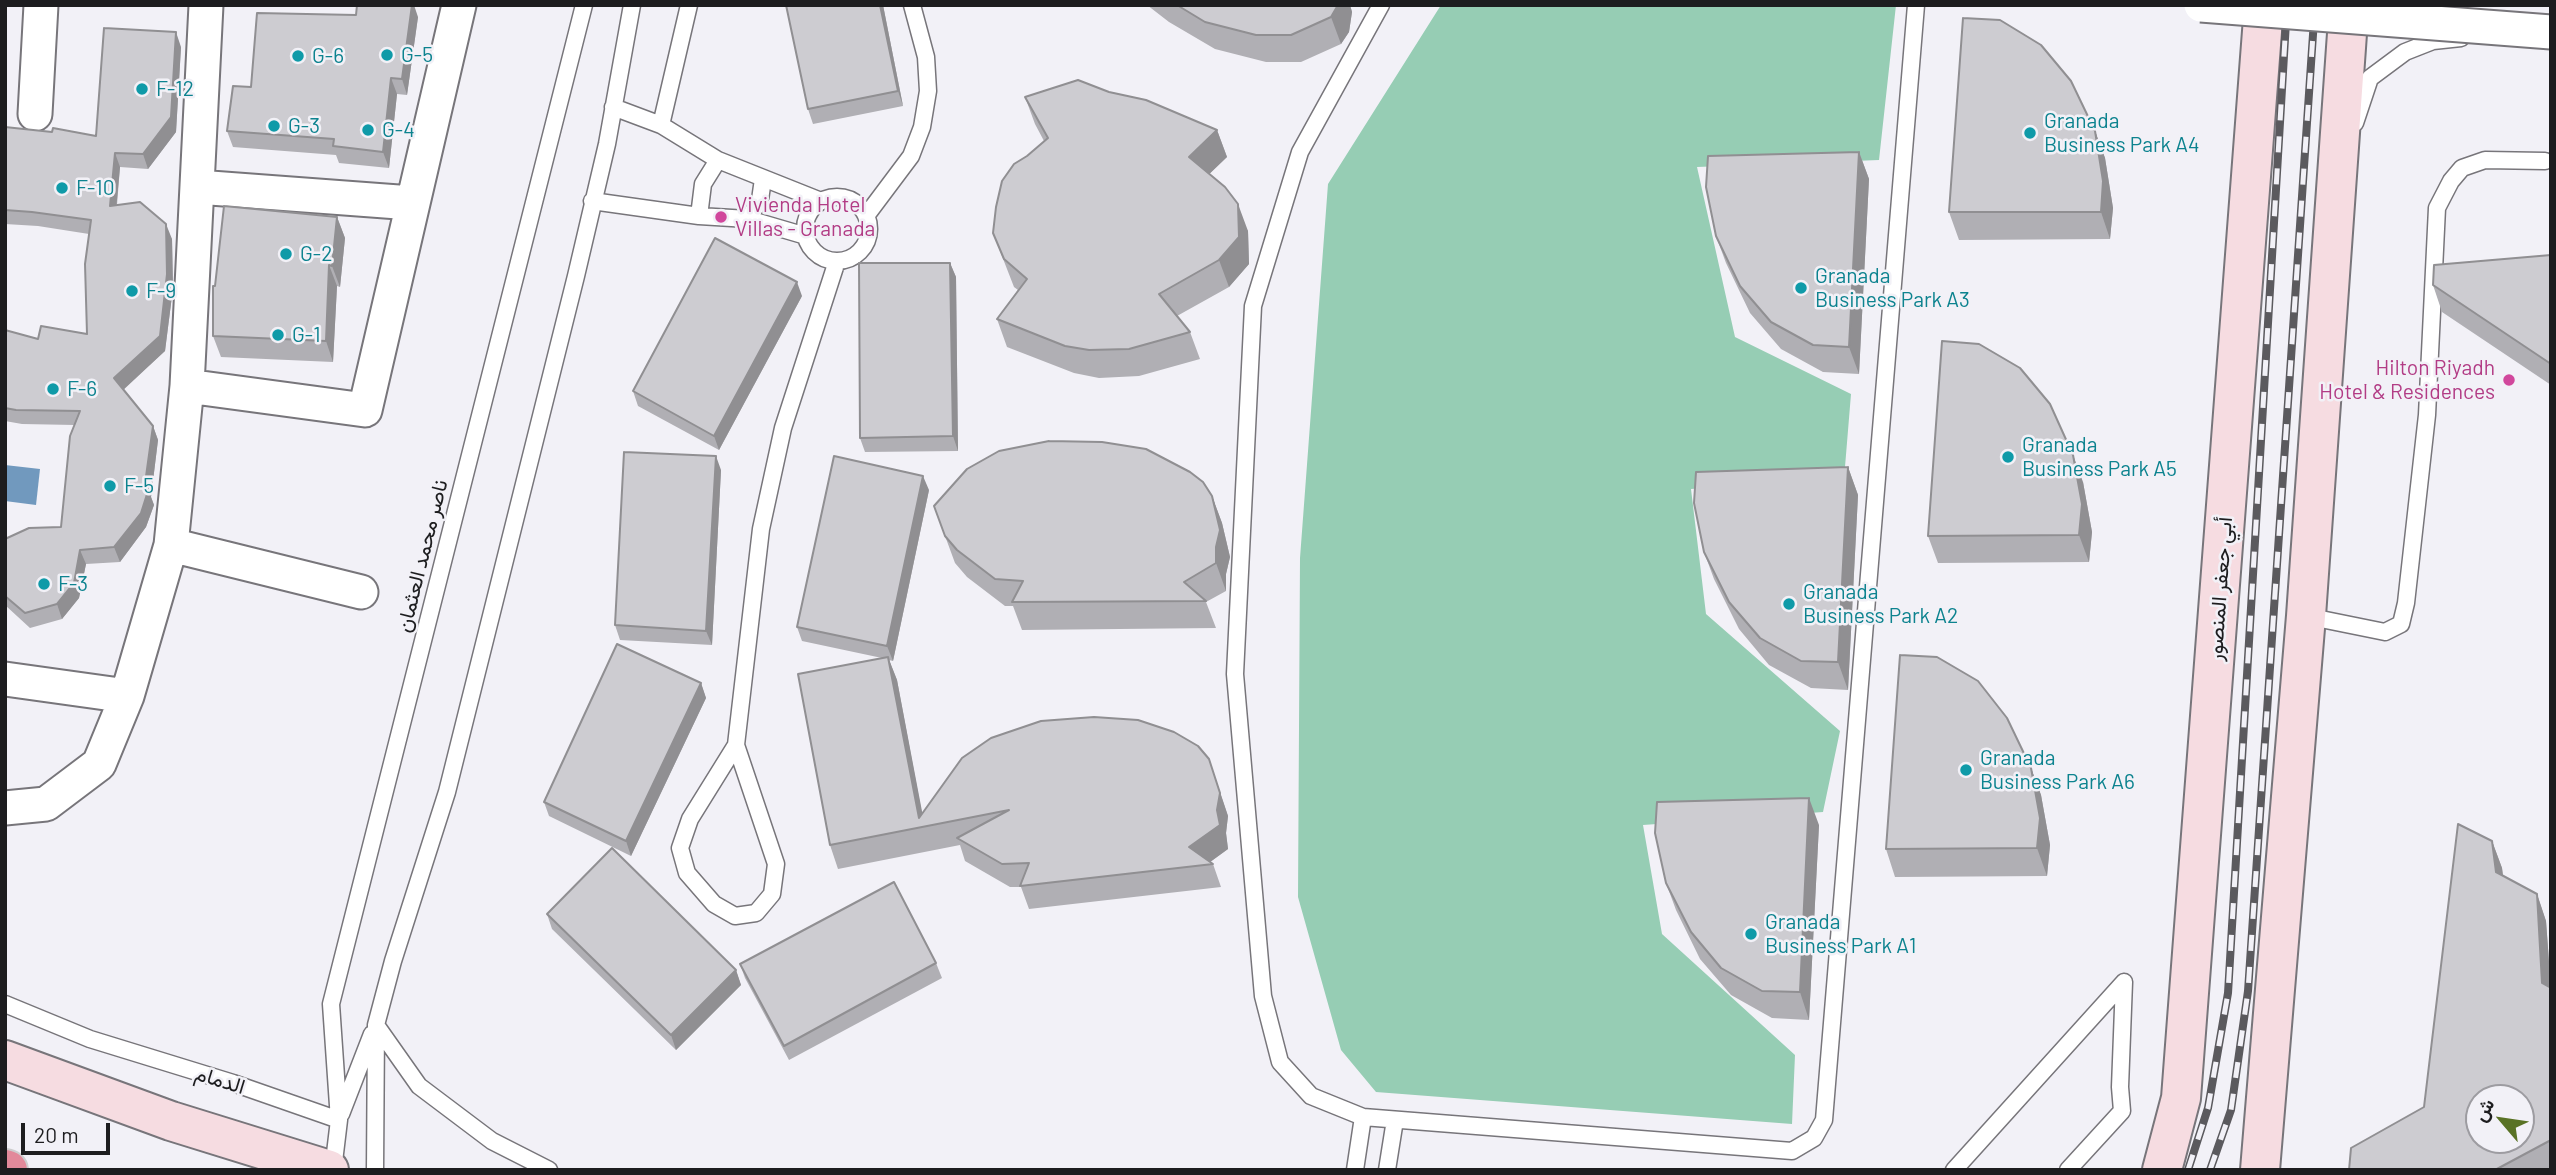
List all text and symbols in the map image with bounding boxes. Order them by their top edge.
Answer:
place label: G-5 [401,42,433,68]
place label: G-6 [312,43,344,69]
marker: G-5 [379,47,395,63]
marker: G-6 [290,48,306,64]
place label: F-12 [156,76,194,102]
marker: F-12 [134,81,150,97]
place label: Granada Business Park A4 [2044,108,2200,158]
place label: G-3 [288,113,320,139]
place label: G-4 [382,117,415,143]
marker: G-3 [266,118,282,134]
marker: G-4 [360,122,376,138]
marker: Granada Business Park A4 [2022,125,2038,141]
place label: F-10 [76,175,115,201]
marker: F-10 [54,180,70,196]
place label: Vivienda Hotel Villas - Granada [735,192,875,242]
marker: Vivienda Hotel Villas - Granada [713,209,729,225]
place label: G-2 [300,241,332,267]
marker: G-2 [278,246,294,262]
place label: Granada Business Park A3 [1815,263,1970,313]
place label: F-9 [146,278,176,304]
marker: Granada Business Park A3 [1793,280,1809,296]
marker: F-9 [124,283,140,299]
place label: G-1 [292,322,320,348]
marker: G-1 [270,327,286,343]
place label: Hilton Riyadh Hotel & Residences [2319,355,2495,405]
marker: Hilton Riyadh Hotel & Residences [2501,372,2517,388]
place label: F-6 [67,376,97,402]
marker: F-6 [45,381,61,397]
place label: Granada Business Park A5 [2022,432,2177,482]
marker: Granada Business Park A5 [2000,449,2016,465]
place label: F-5 [124,473,154,499]
street label: ناصر محمد العثمان [391,477,453,635]
marker: F-5 [102,478,118,494]
street label: أبي جعفر المنصور [2202,516,2238,662]
place label: F-3 [58,571,88,597]
marker: F-3 [36,576,52,592]
place label: Granada Business Park A2 [1803,579,1958,629]
marker: Granada Business Park A2 [1781,596,1797,612]
place label: Granada Business Park A6 [1980,745,2135,795]
marker: Granada Business Park A6 [1958,762,1974,778]
place label: Granada Business Park A1 [1765,909,1916,959]
marker: Granada Business Park A1 [1743,926,1759,942]
street label: الدمام [192,1060,248,1100]
north arrow [2465,1084,2535,1154]
text: ش [2467,1094,2499,1125]
scale bar [24,1108,114,1152]
text: 20 m [34,1122,79,1147]

